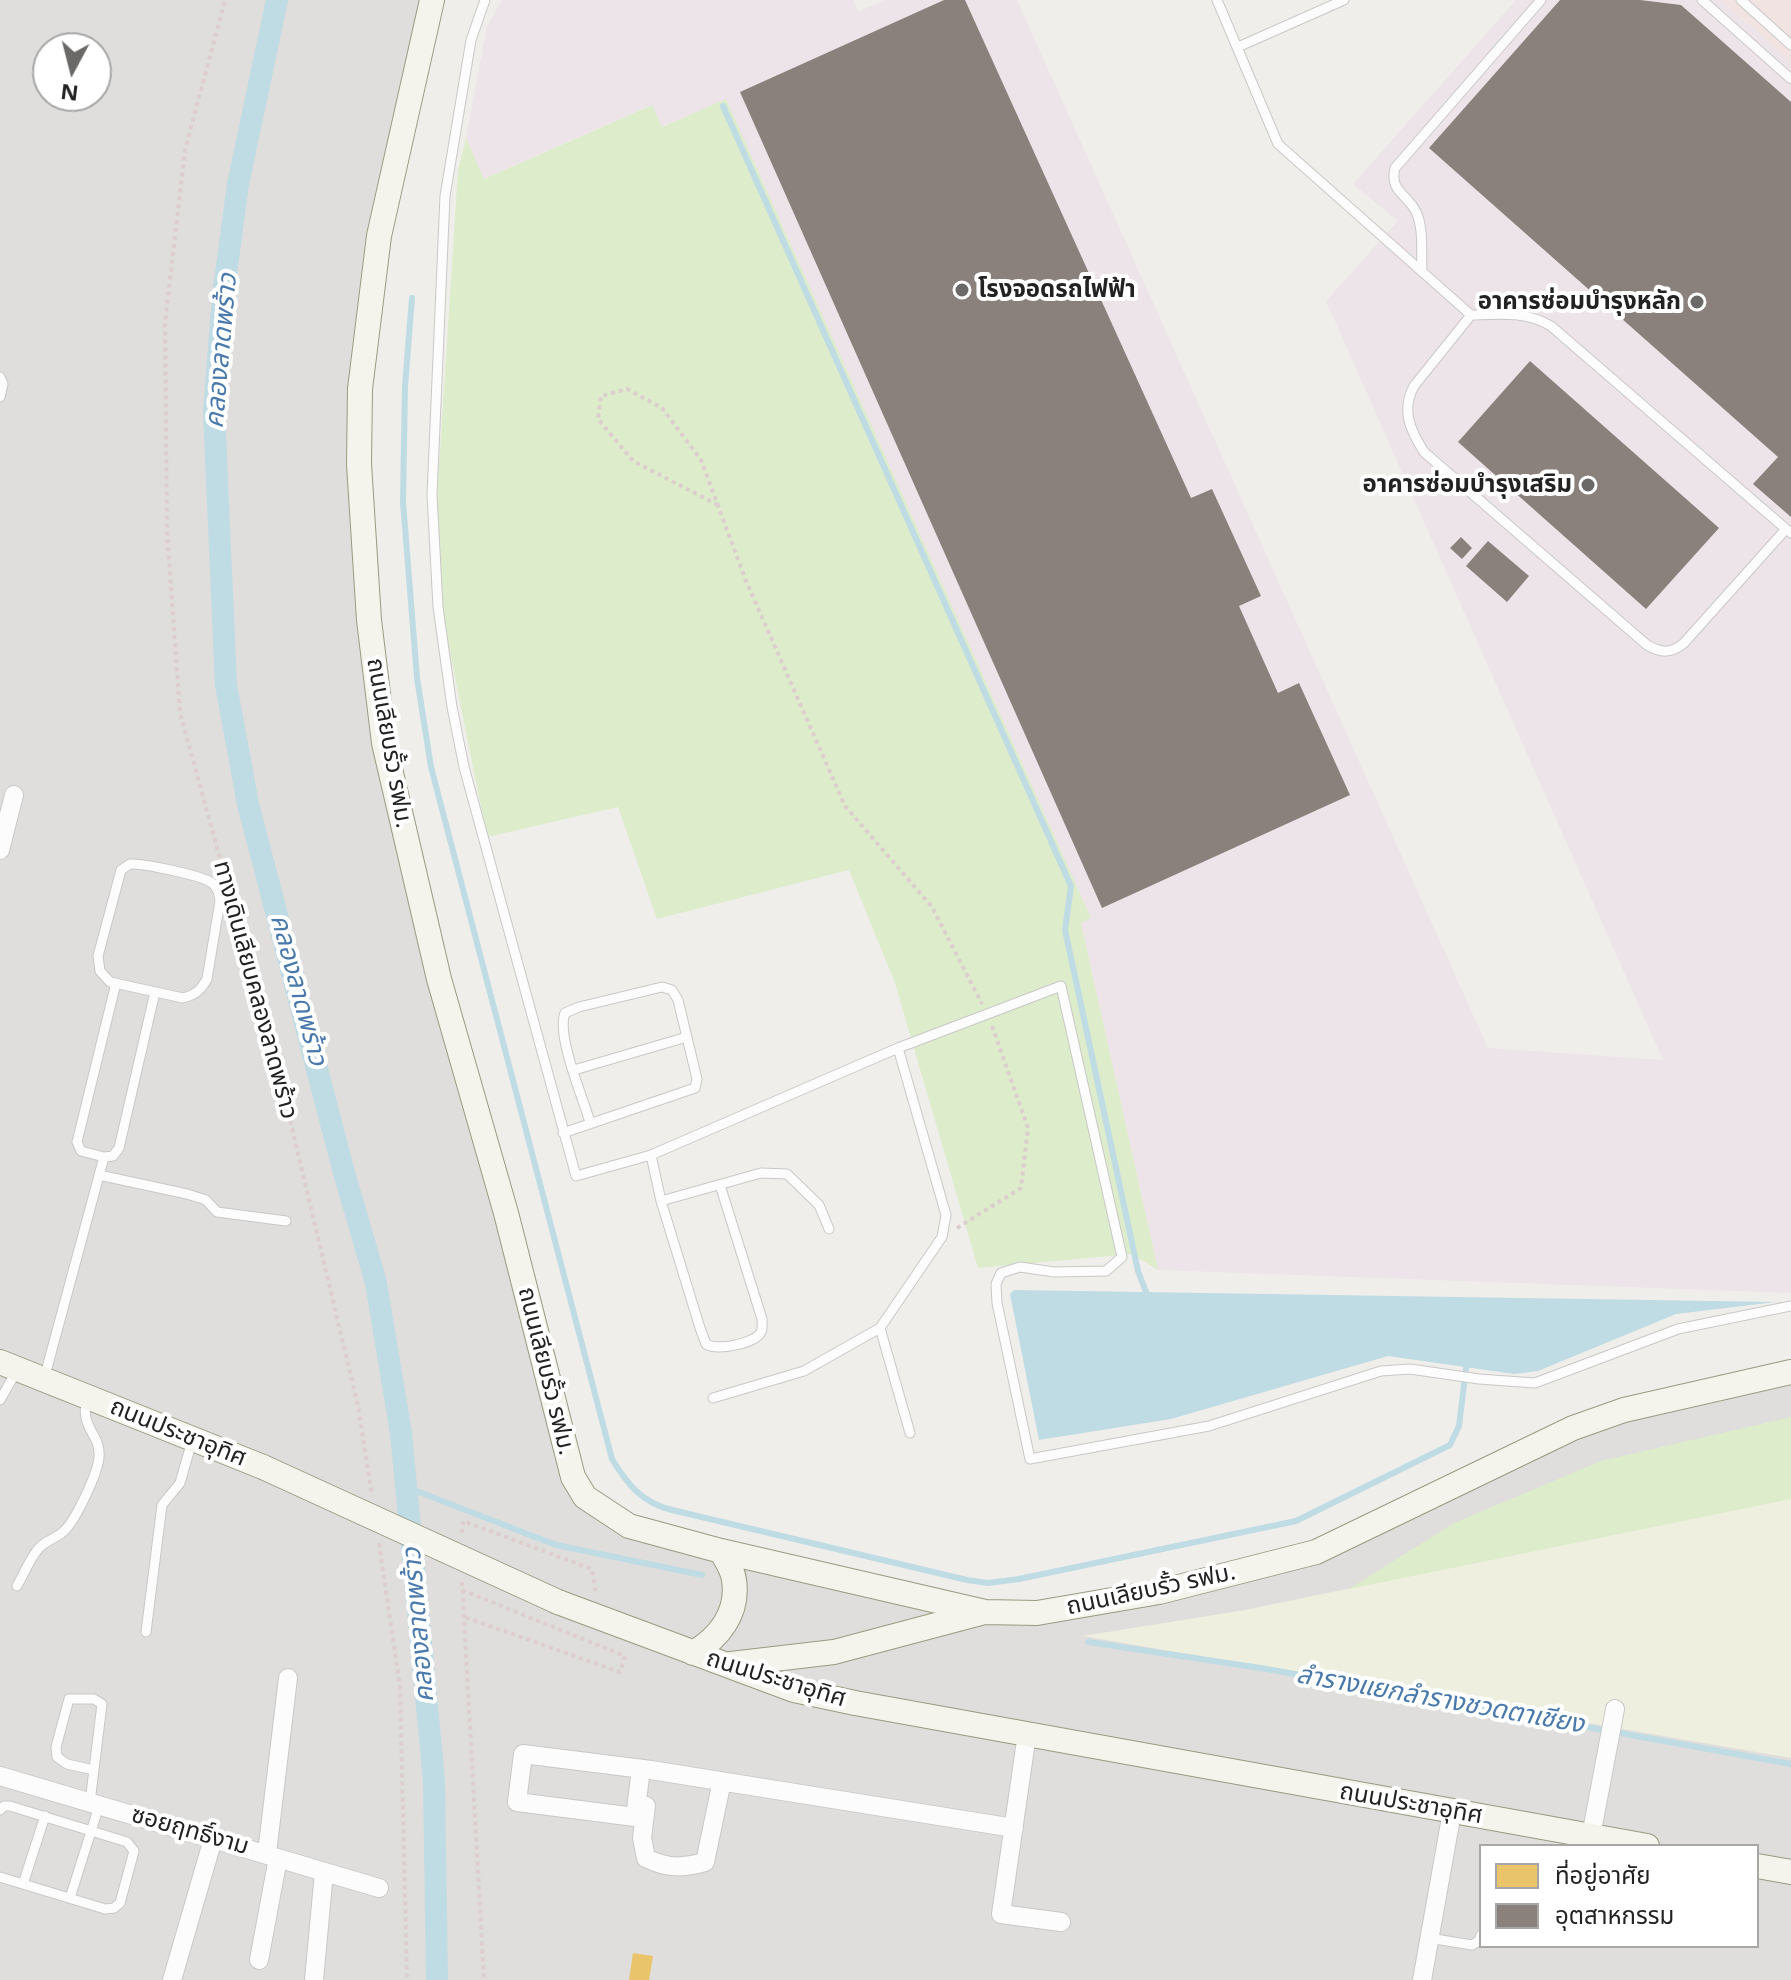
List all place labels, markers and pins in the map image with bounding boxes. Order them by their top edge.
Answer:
place label: โรงจอดรถไฟฟ้า [978,276,1136,304]
marker: โรงจอดรถไฟฟ้า [953,281,971,299]
place label: อาคารซ่อมบำรุงหลัก [1478,288,1681,316]
marker: อาคารซ่อมบำรุงหลัก [1688,293,1706,311]
place label: อาคารซ่อมบำรุงเสริม [1362,471,1572,499]
marker: อาคารซ่อมบำรุงเสริม [1579,476,1597,494]

